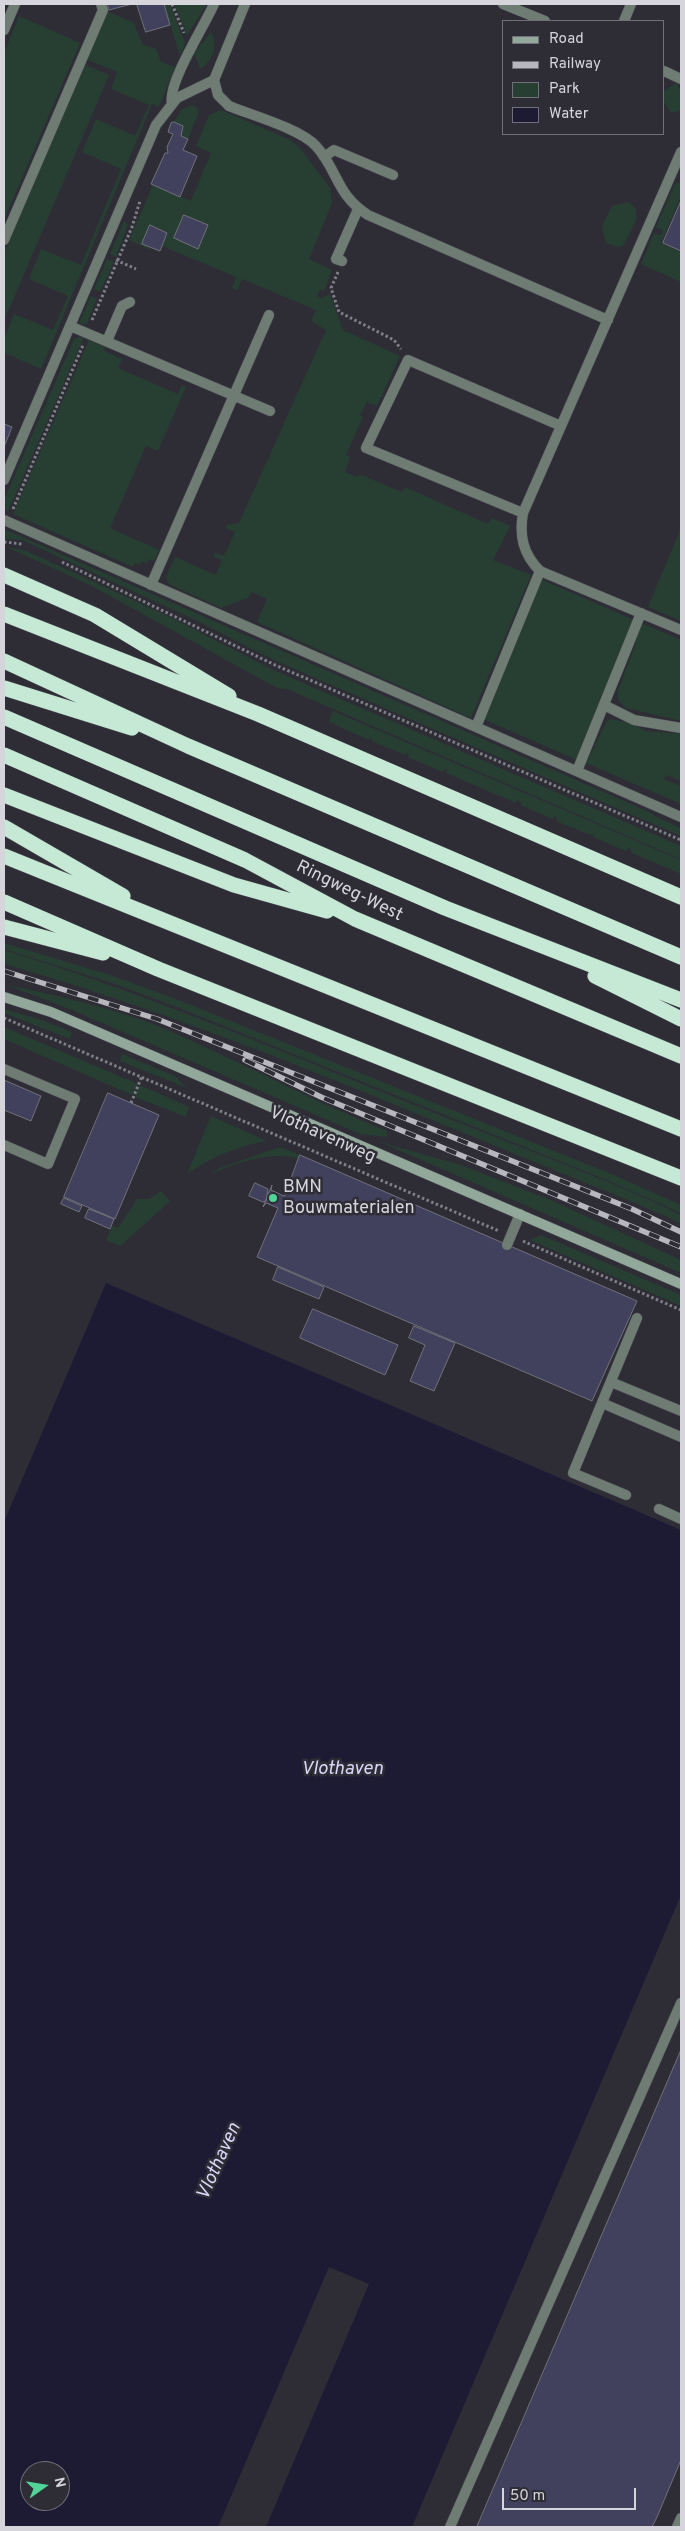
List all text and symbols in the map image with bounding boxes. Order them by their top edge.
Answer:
legend [502,20,665,135]
text: Road [549,30,584,49]
text: Railway [549,55,601,74]
text: Park [549,80,580,99]
text: Water [549,105,588,124]
street label: Ringweg-West [292,857,406,927]
street label: Vlothavenweg [265,1103,379,1169]
place label: BMN Bouwmaterialen [283,1177,415,1220]
marker: BMN Bouwmaterialen [267,1192,279,1204]
water label: Vlothaven [301,1759,383,1781]
water label: Vlothaven [193,2120,247,2204]
north arrow [20,2461,70,2511]
text: N [50,2476,69,2490]
scale bar [505,2478,639,2510]
text: 50 m [510,2487,545,2506]

